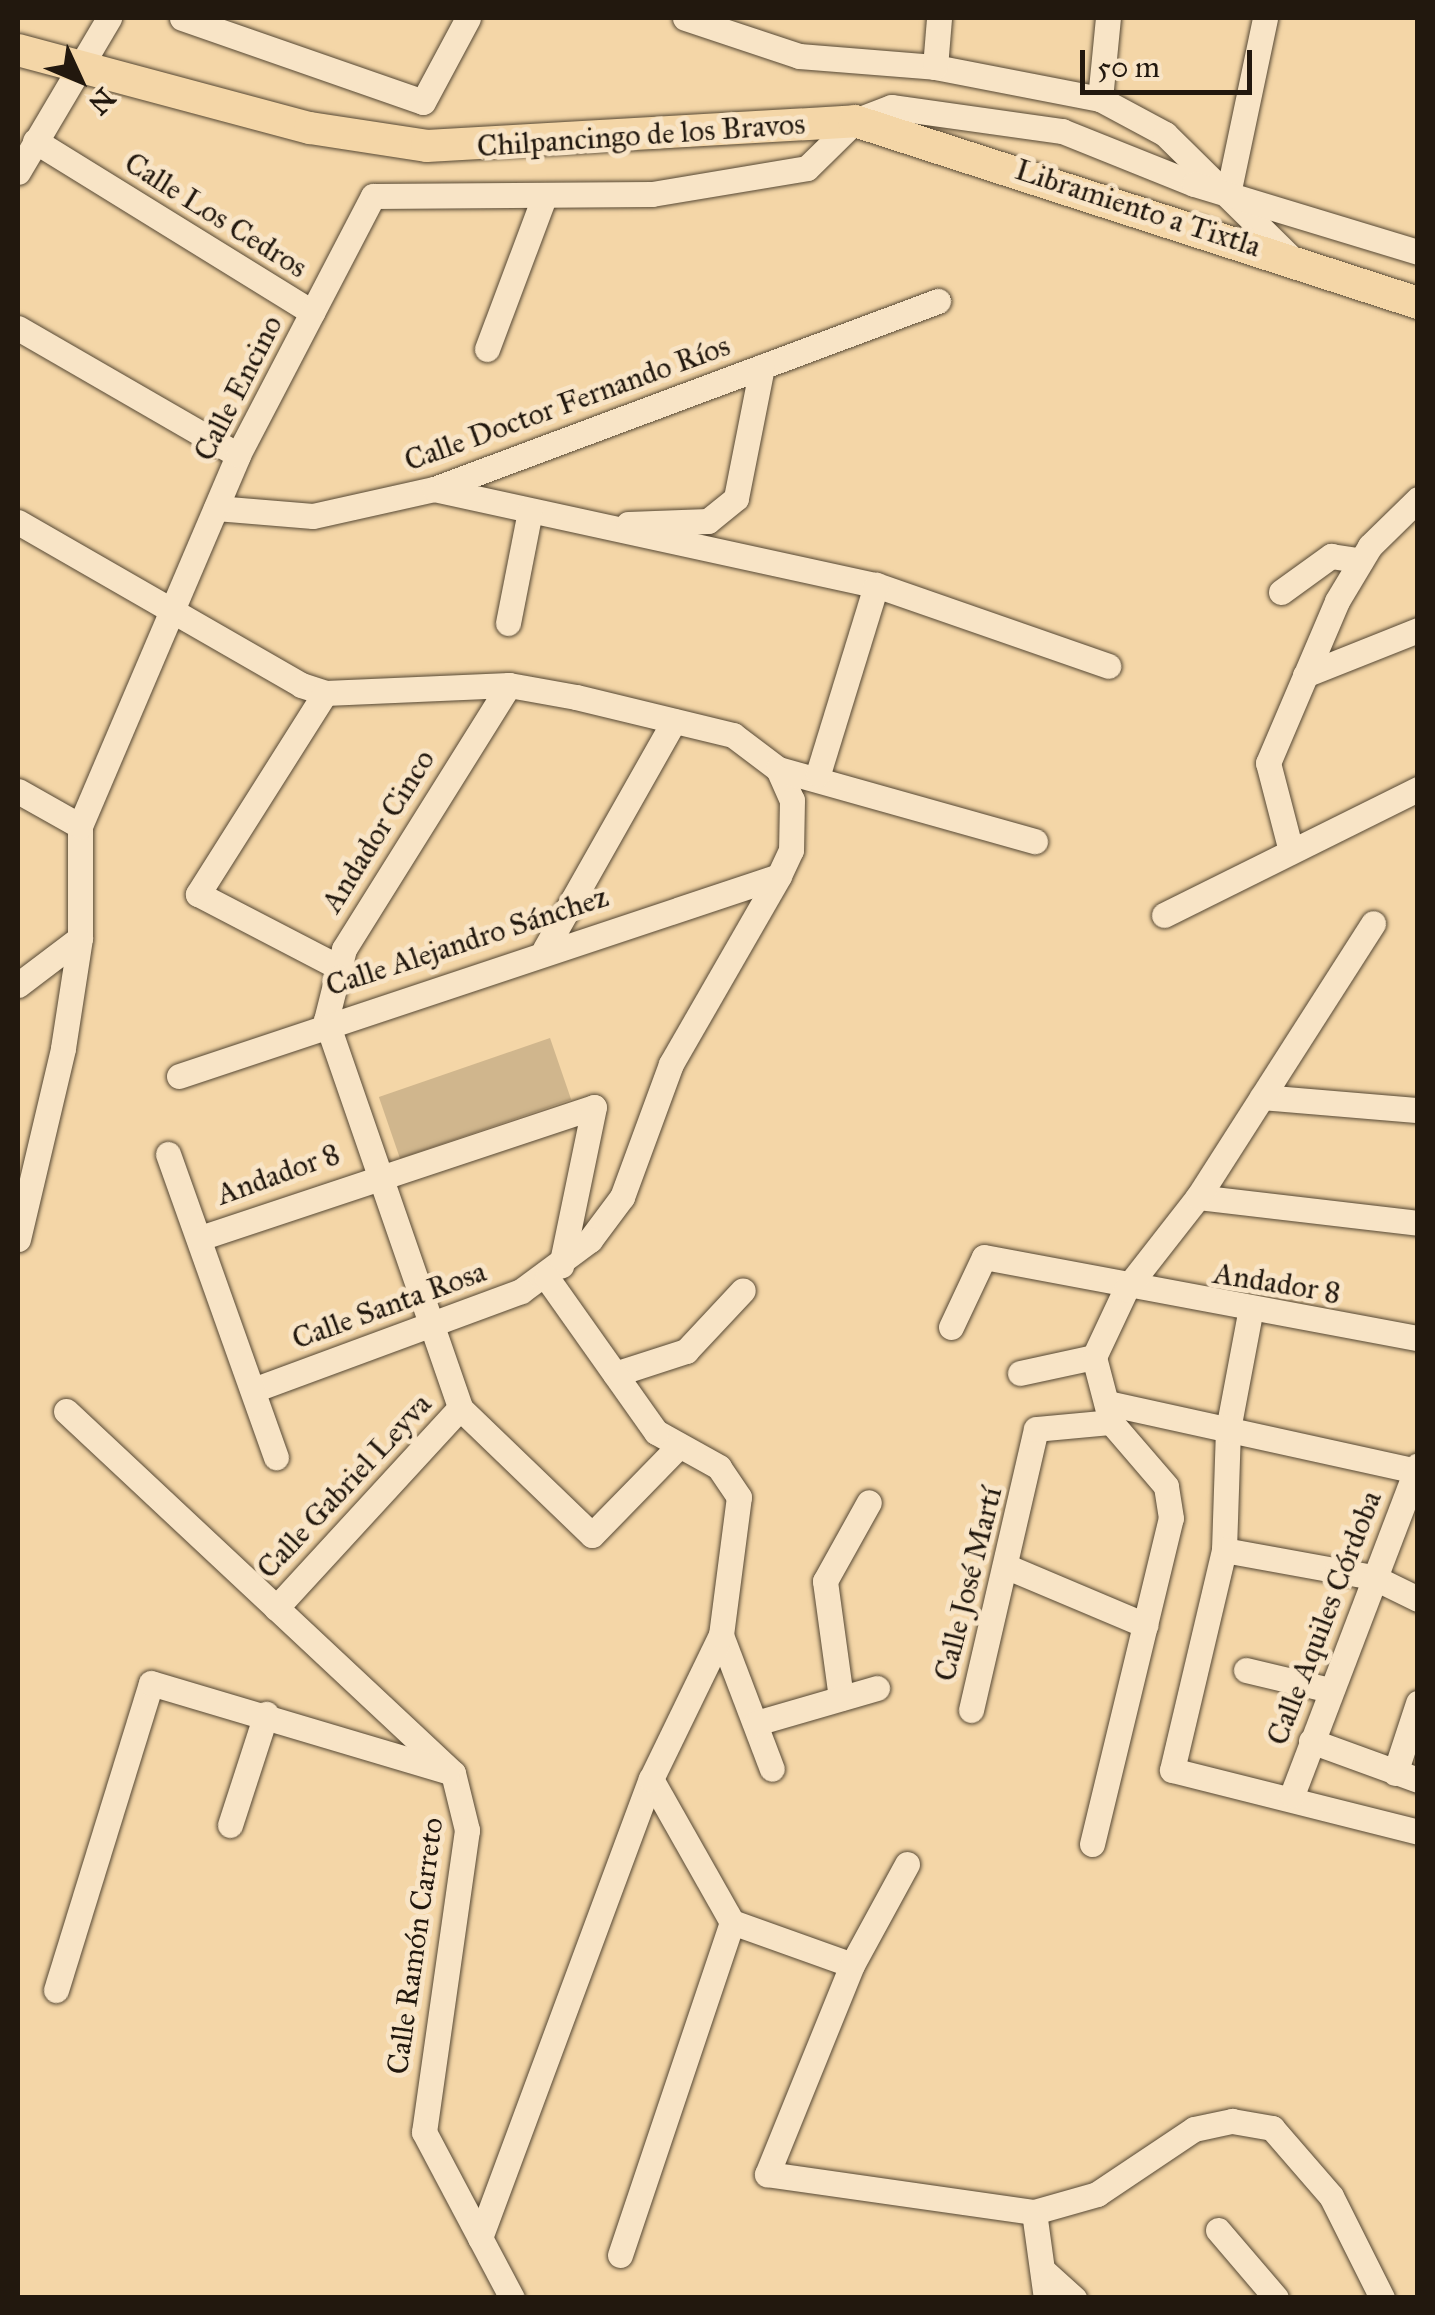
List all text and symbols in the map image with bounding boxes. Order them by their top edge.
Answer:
north arrow [30,30,130,130]
scale bar [1085,30,1258,92]
text: 50 m [1097,49,1160,85]
text: N [81,80,123,122]
street label: Chilpancingo de los Bravos [476,106,806,164]
street label: Calle Los Cedros [118,144,314,286]
street label: Libramiento a Tixtla [1011,151,1265,265]
street label: Calle Encino [186,309,290,467]
street label: Calle Doctor Fernando Ríos [399,327,735,479]
street label: Andador Cinco [314,743,442,919]
street label: Calle Alejandro Sánchez [321,878,613,1004]
street label: Andador 8 [212,1135,344,1213]
street label: Calle Santa Rosa [287,1253,491,1357]
street label: Andador 8 [1211,1255,1343,1311]
street label: Calle Gabriel Leyva [249,1386,439,1586]
street label: Calle José Martí [927,1483,1009,1685]
street label: Calle Aquiles Córdoba [1259,1486,1389,1750]
street label: Calle Ramón Carreto [379,1815,451,2077]

